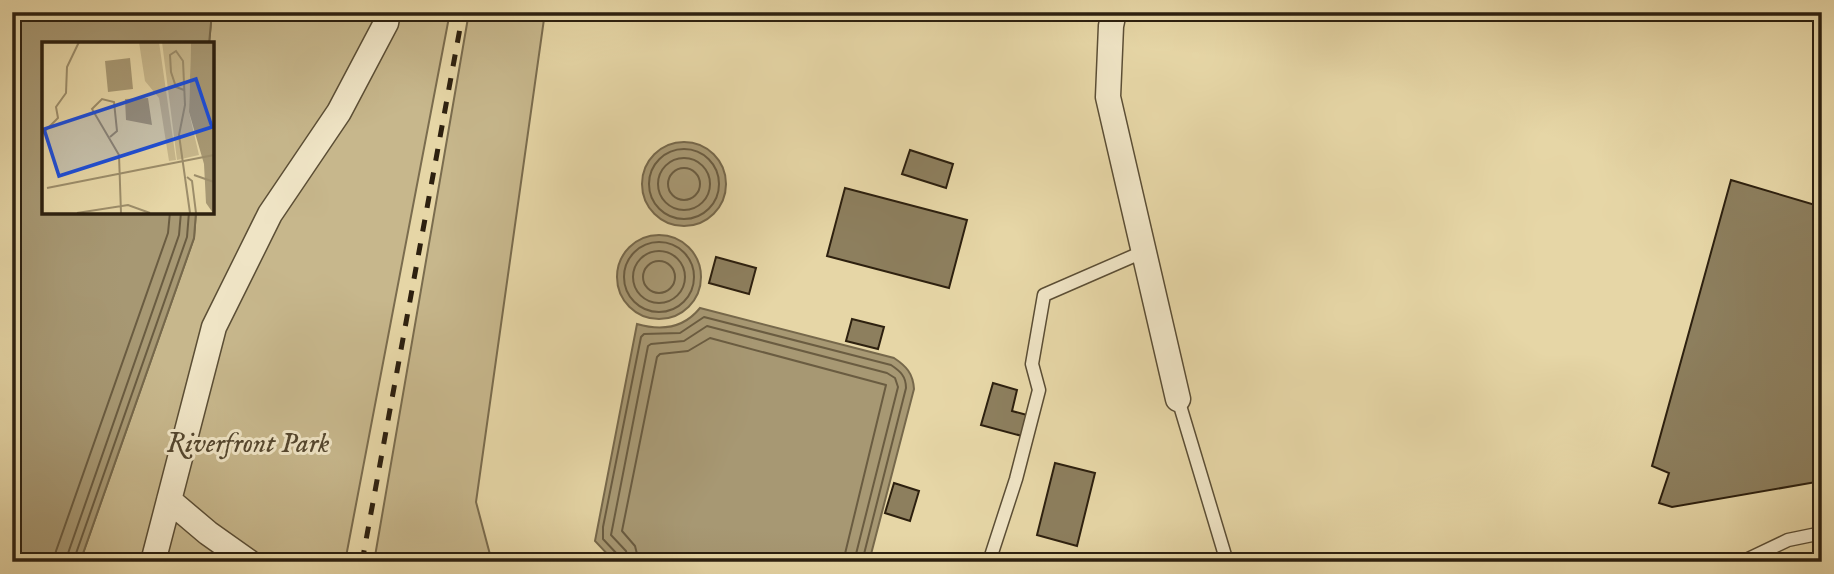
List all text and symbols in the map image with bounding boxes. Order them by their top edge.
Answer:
inset map [42,42,214,214]
park label: Riverfront Park [167,427,329,462]

